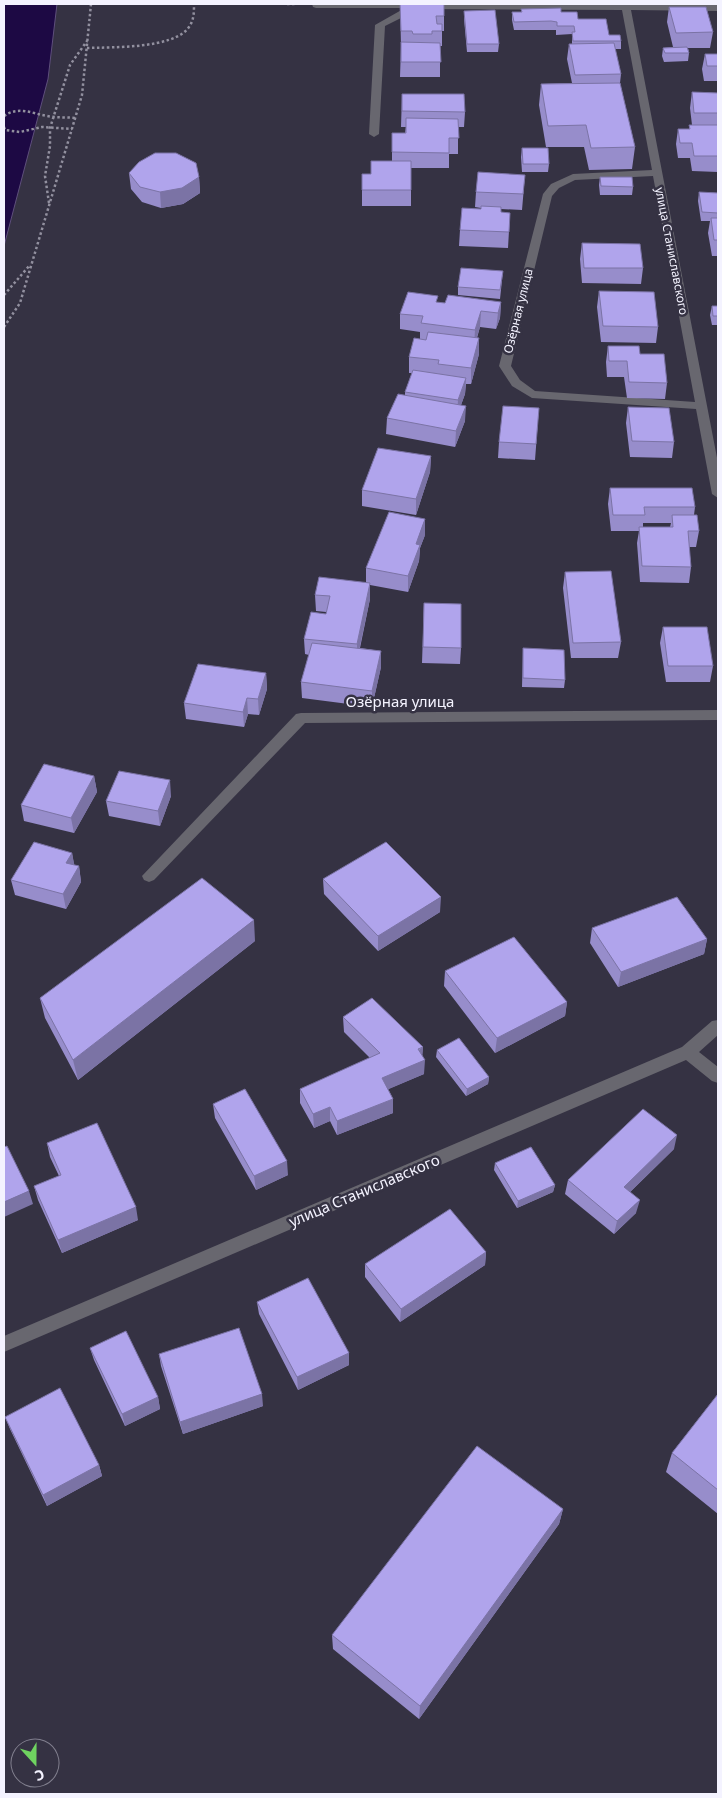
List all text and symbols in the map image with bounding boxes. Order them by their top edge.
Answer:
street label: улица Станиславского [651,186,693,316]
street label: Озёрная улица [499,267,537,355]
street label: Озёрная улица [346,691,454,711]
street label: улица Станиславского [285,1149,443,1231]
north arrow [10,1738,60,1788]
text: С [32,1765,47,1786]

